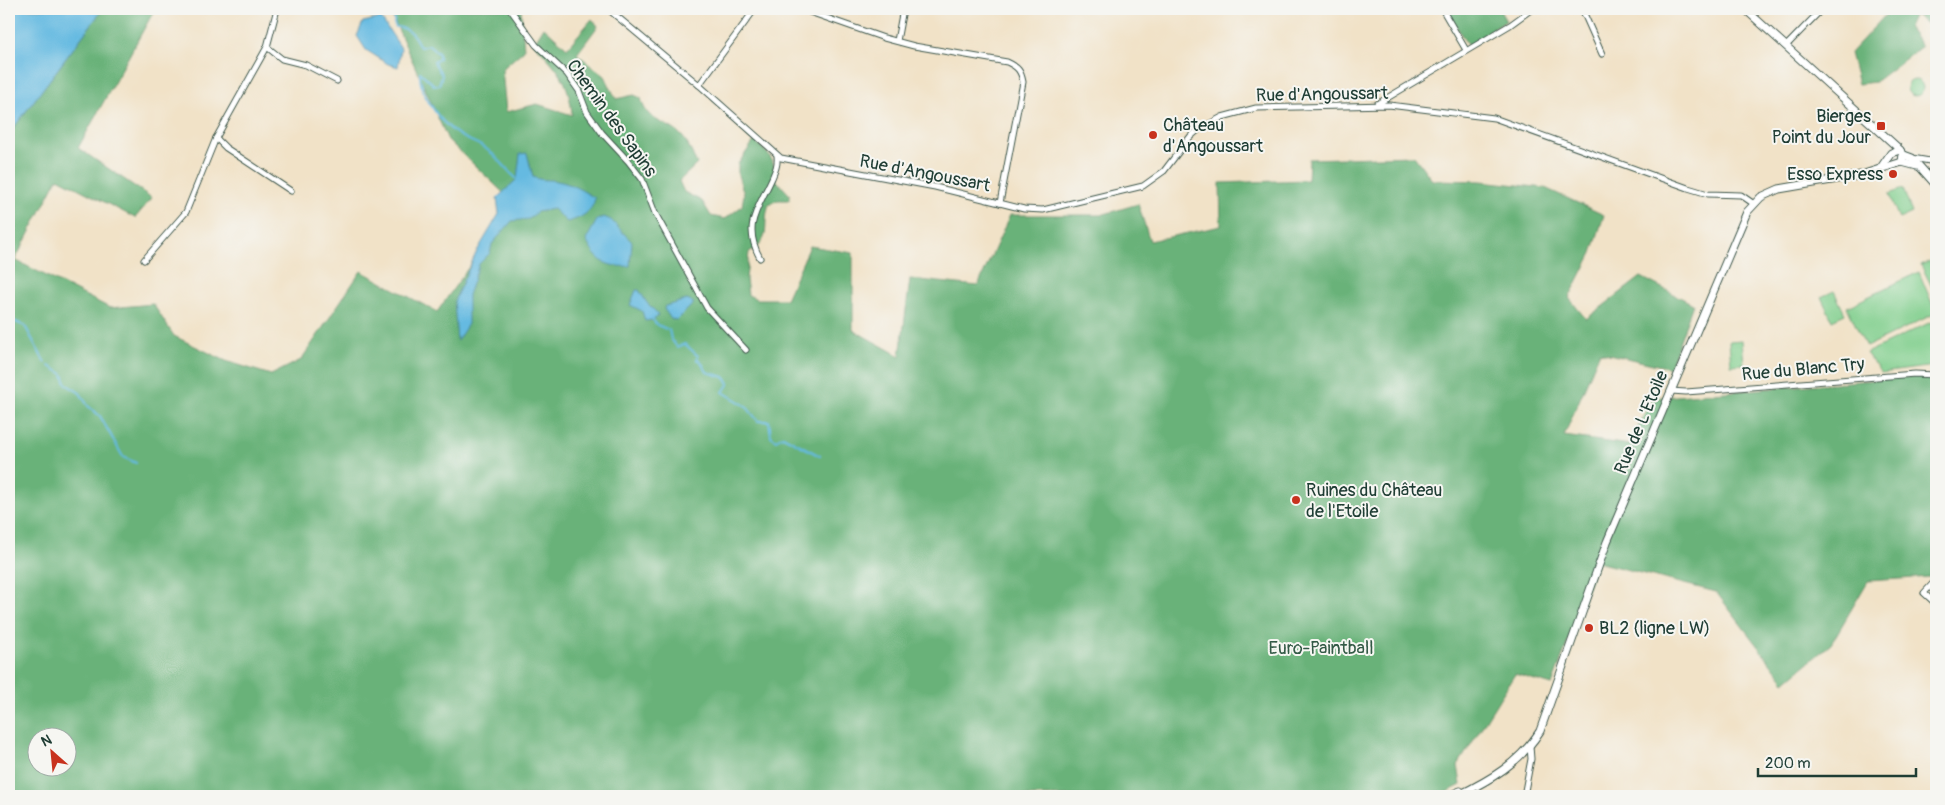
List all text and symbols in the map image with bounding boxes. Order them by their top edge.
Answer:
street label: Chemin des Sapins [561,55,662,181]
street label: Rue d'Angoussart [1256,82,1389,107]
place label: Bierges Point du Jour [1772,105,1872,149]
place label: Château d'Angoussart [1163,114,1264,158]
marker: Bierges Point du Jour [1875,120,1887,132]
marker: Château d'Angoussart [1147,129,1159,141]
street label: Rue d'Angoussart [858,150,993,198]
place label: Esso Express [1787,163,1883,186]
marker: Esso Express [1887,168,1899,180]
street label: Rue du Blanc Try [1741,353,1866,386]
street label: Rue de L'Etoile [1609,367,1674,478]
place label: Ruines du Château de l'Etoile [1306,479,1442,523]
marker: Ruines du Château de l'Etoile [1290,494,1302,506]
place label: BL2 (ligne LW) [1599,617,1710,640]
marker: BL2 (ligne LW) [1583,622,1595,634]
park label: Euro-Paintball [1268,637,1374,660]
north arrow [28,728,78,778]
text: N [38,731,54,751]
scale bar [1758,745,1915,777]
text: 200 m [1765,754,1810,773]

